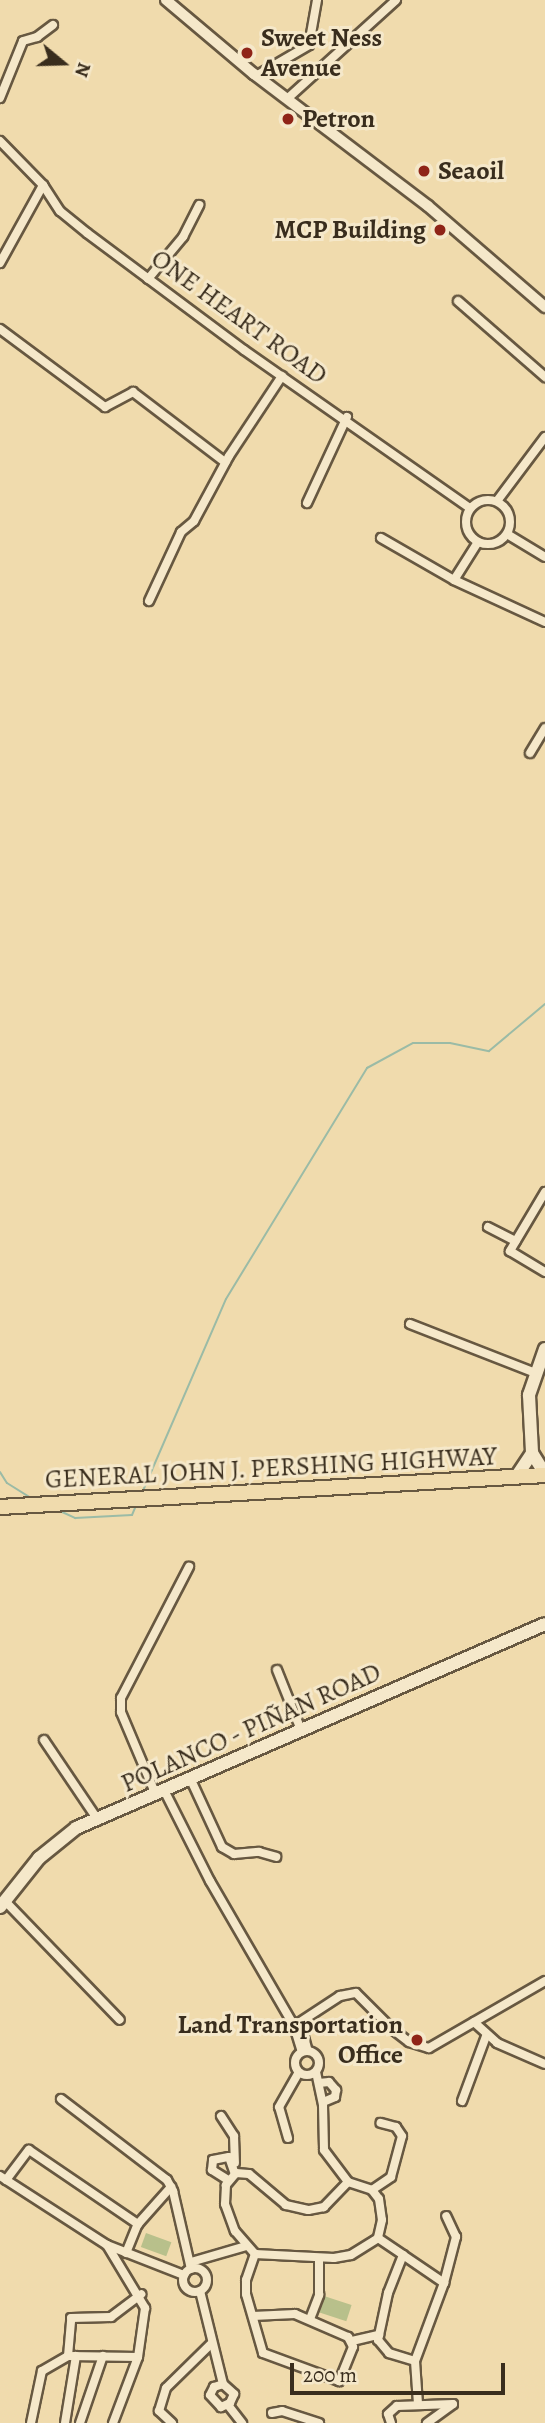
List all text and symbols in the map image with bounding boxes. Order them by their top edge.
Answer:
place label: Sweet Ness Avenue [261,22,382,84]
north arrow [28,28,98,98]
marker: Sweet Ness Avenue [239,45,255,61]
text: N [68,59,97,81]
place label: Petron [302,103,375,135]
marker: Petron [280,111,296,127]
place label: Seaoil [438,155,504,187]
marker: Seaoil [416,163,432,179]
place label: MCP Building [274,214,426,246]
marker: MCP Building [432,222,448,238]
street label: ONE HEART ROAD [145,243,333,391]
street label: GENERAL JOHN J. PERSHING HIGHWAY [44,1441,498,1495]
street label: POLANCO - PIÑAN ROAD [116,1656,386,1800]
place label: Land Transportation Office [177,2009,403,2070]
marker: Land Transportation Office [409,2032,425,2048]
scale bar [293,2350,508,2394]
text: 200 m [303,2361,357,2389]

